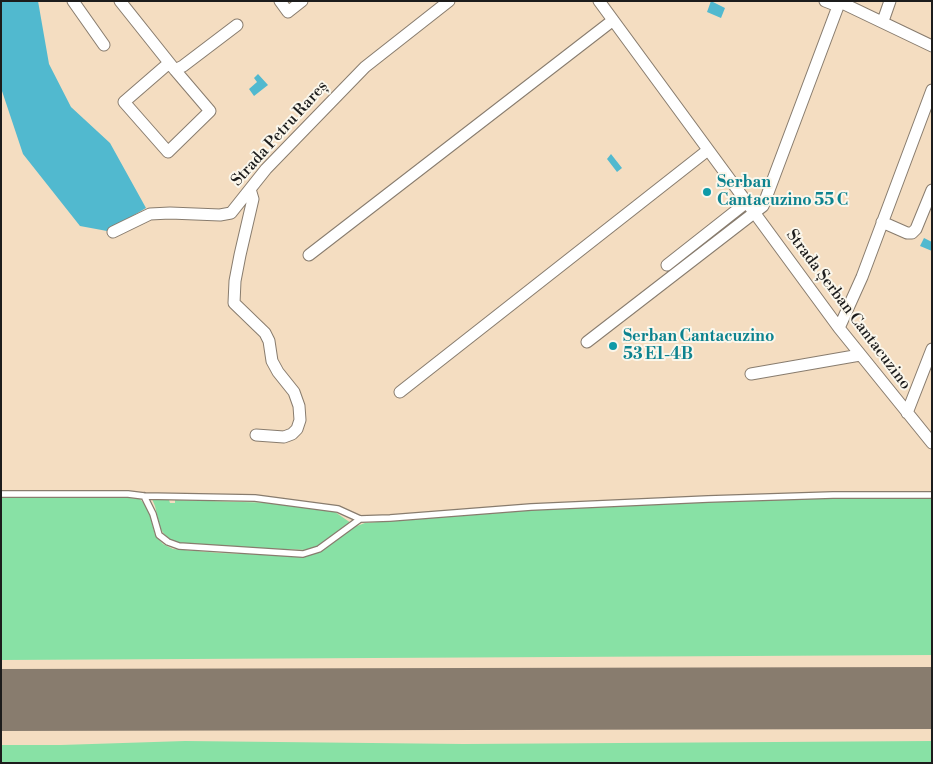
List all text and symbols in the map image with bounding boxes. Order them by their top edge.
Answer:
street label: Strada Petru Rareș [228,77,332,191]
place label: Serban Cantacuzino 55 C [717,173,848,211]
marker: Serban Cantacuzino 55 C [701,186,713,198]
street label: Strada Șerban Cantacuzino [781,226,915,394]
place label: Serban Cantacuzino 53 E1-4B [623,327,774,365]
marker: Serban Cantacuzino 53 E1-4B [607,340,619,352]

